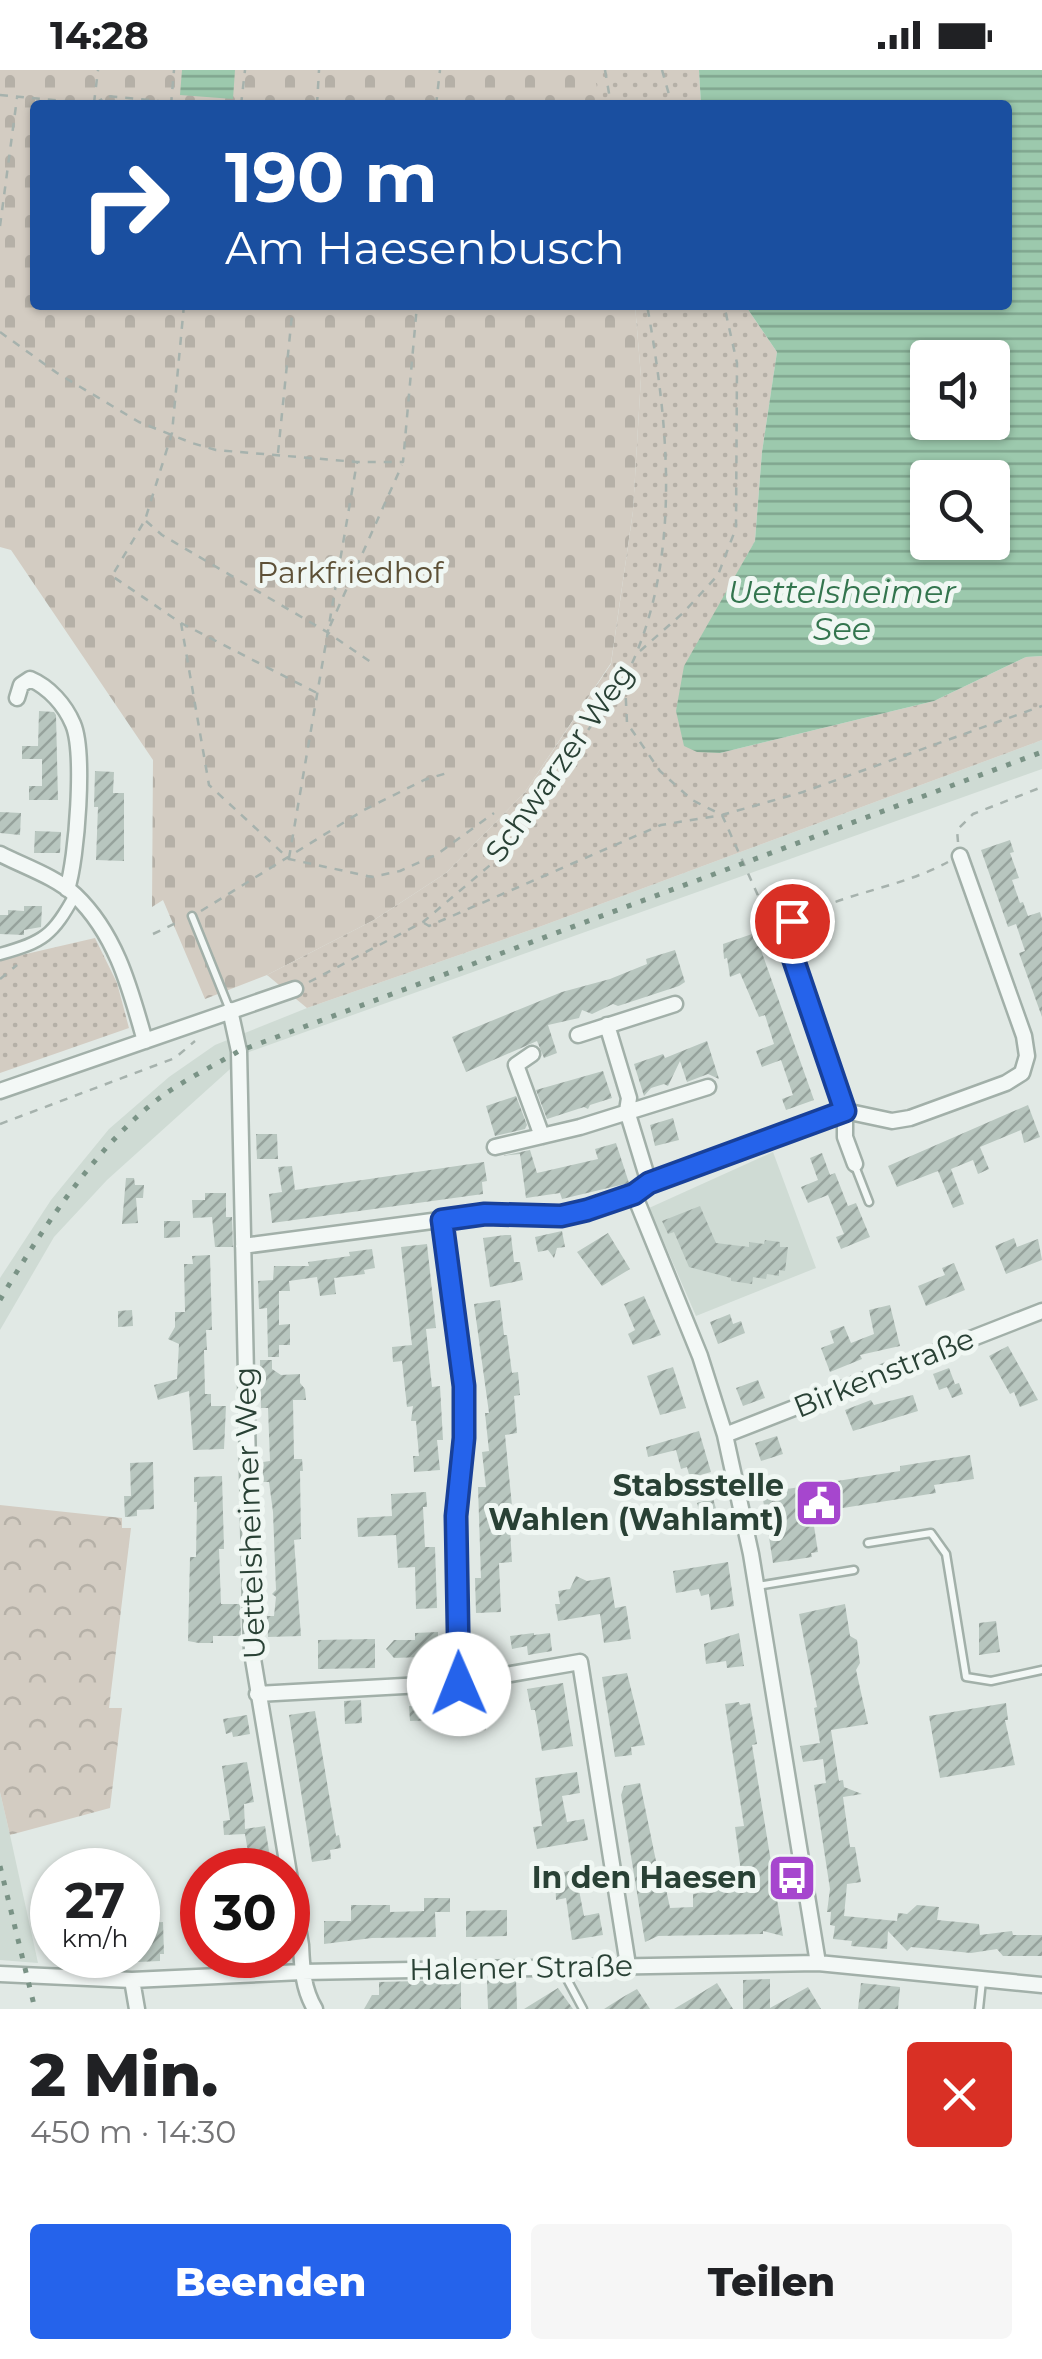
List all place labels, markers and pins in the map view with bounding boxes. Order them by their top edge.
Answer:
pin [750,879,835,964]
place label: Stabsstelle Wahlen (Wahlamt) [488,1467,784,1538]
public building icon: Stabsstelle Wahlen (Wahlamt) [793,1477,845,1529]
bus stop icon: In den Haesen [766,1852,818,1904]
place label: In den Haesen [532,1859,757,1896]

